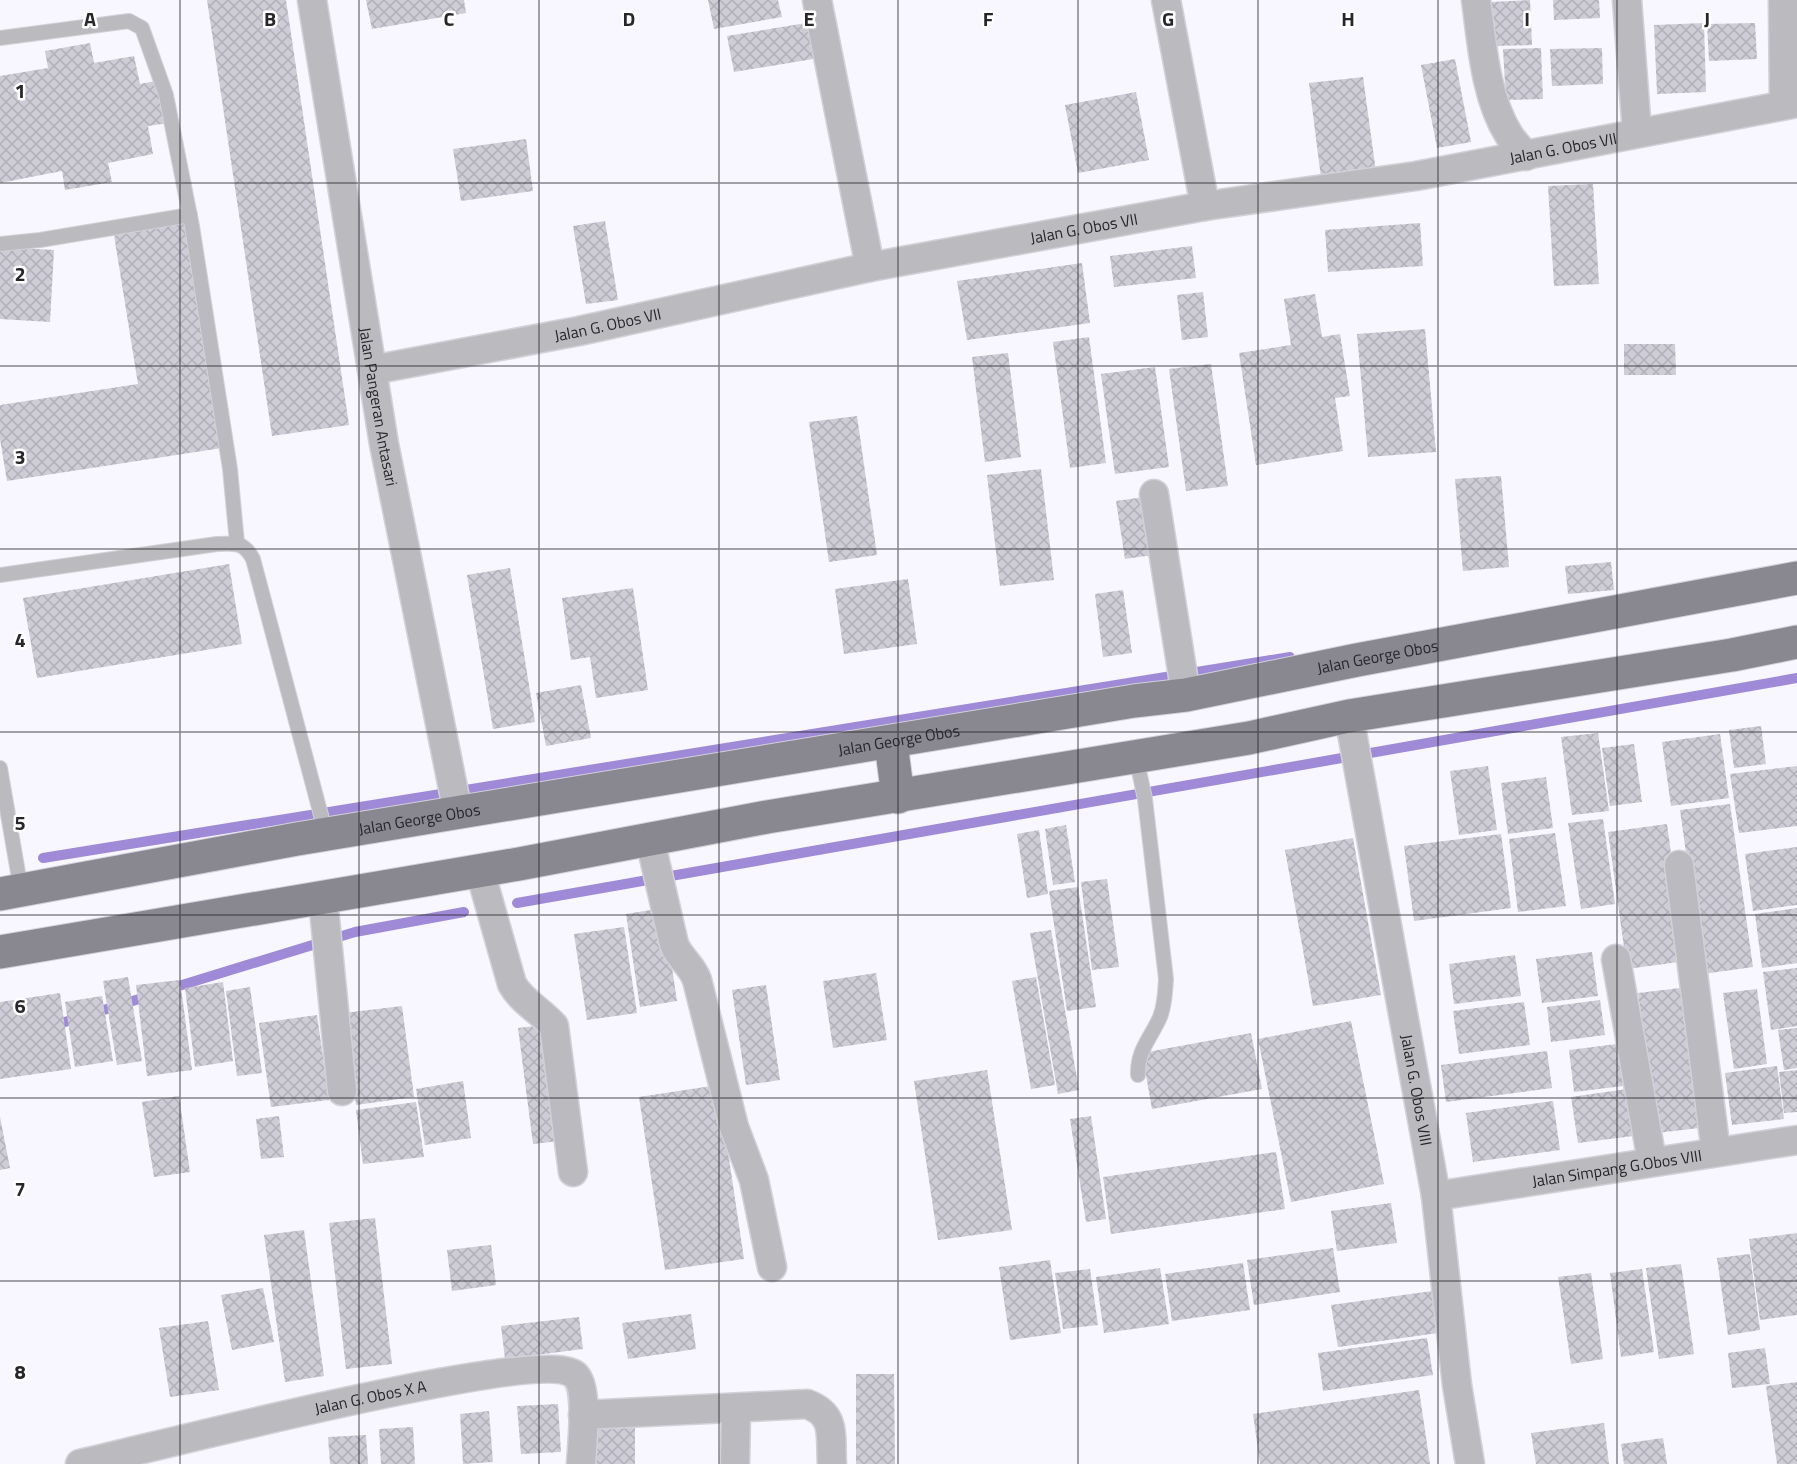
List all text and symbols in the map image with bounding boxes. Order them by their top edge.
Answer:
text: A [84,3,96,34]
text: B [264,3,276,34]
text: C [444,3,455,34]
text: D [623,3,635,34]
text: E [803,3,815,34]
text: F [983,3,994,34]
text: G [1162,3,1174,34]
text: H [1341,3,1355,34]
text: I [1524,3,1530,34]
text: J [1704,3,1710,34]
text: 1 [14,75,26,106]
street label: Jalan G. Obos VII [1507,126,1619,170]
street label: Jalan G. Obos VII [1028,206,1140,250]
text: 2 [14,258,26,289]
street label: Jalan G. Obos VII [552,301,663,347]
street label: Jalan Pangeran Antasari [353,325,404,488]
text: 3 [14,441,26,472]
text: 4 [14,624,26,655]
street label: Jalan George Obos [1315,633,1440,680]
street label: Jalan George Obos [836,718,962,762]
street label: Jalan George Obos [357,797,482,841]
text: 5 [14,807,26,838]
text: 6 [14,990,26,1021]
street label: Jalan G. Obos VIII [1395,1032,1439,1148]
street label: Jalan Simpang G.Obos VIII [1530,1143,1703,1193]
text: 7 [14,1173,26,1204]
text: 8 [14,1356,26,1387]
street label: Jalan G. Obos X A [312,1374,429,1420]

